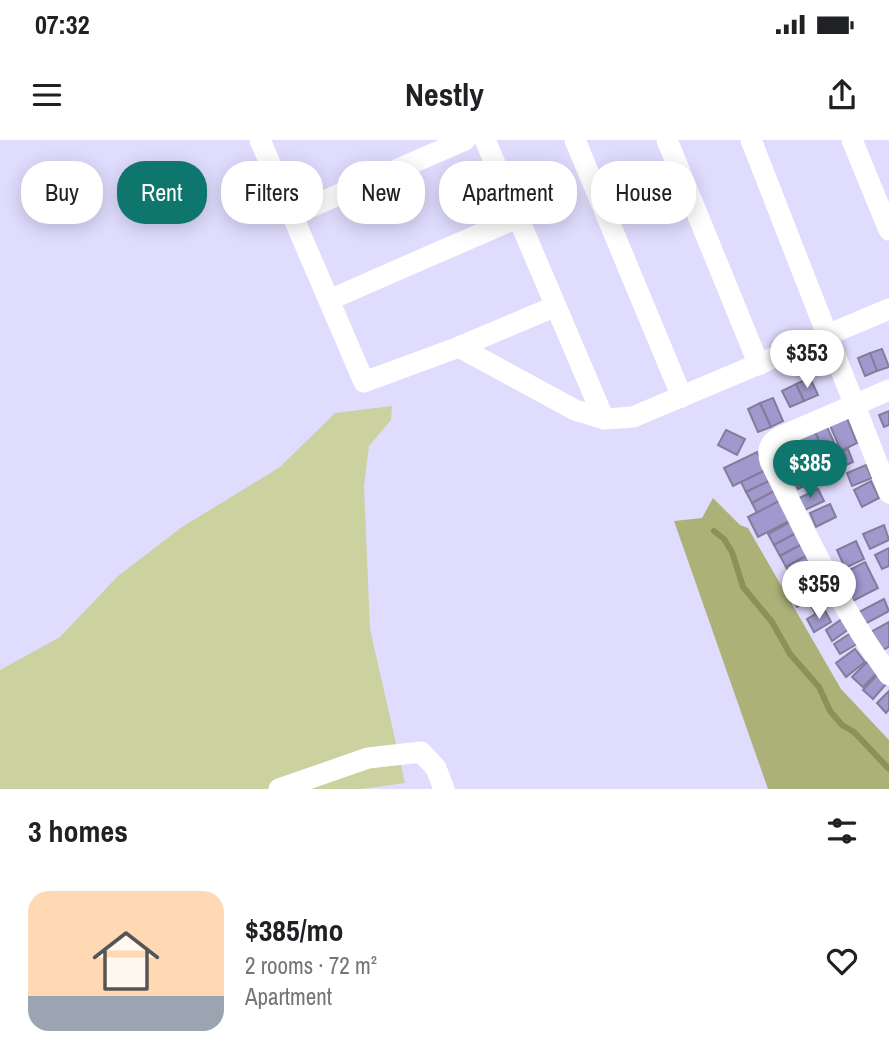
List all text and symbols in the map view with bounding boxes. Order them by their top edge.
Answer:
text: 07:32 [35,7,90,42]
text: Nestly [405,73,484,116]
icon: menu [28,76,66,114]
icon: share [823,76,861,114]
chip: Buy [21,161,103,224]
chip: Rent [117,161,207,224]
chip: Filters [221,161,323,224]
chip: New [337,161,425,224]
chip: Apartment [439,161,577,224]
chip: House [591,161,696,224]
pin: $353 [766,330,848,390]
text: $353 [786,337,828,368]
pin: $385 [769,440,851,500]
text: $385 [789,447,831,478]
pin: $359 [778,561,860,621]
text: $359 [798,568,840,599]
text: 3 homes [28,811,128,851]
icon: filters [823,812,861,850]
text: $385/mo [245,910,343,950]
icon: home [84,919,168,1003]
icon: heart [823,942,861,980]
text: 2 rooms · 72 m² [245,950,377,981]
text: Apartment [245,981,332,1012]

